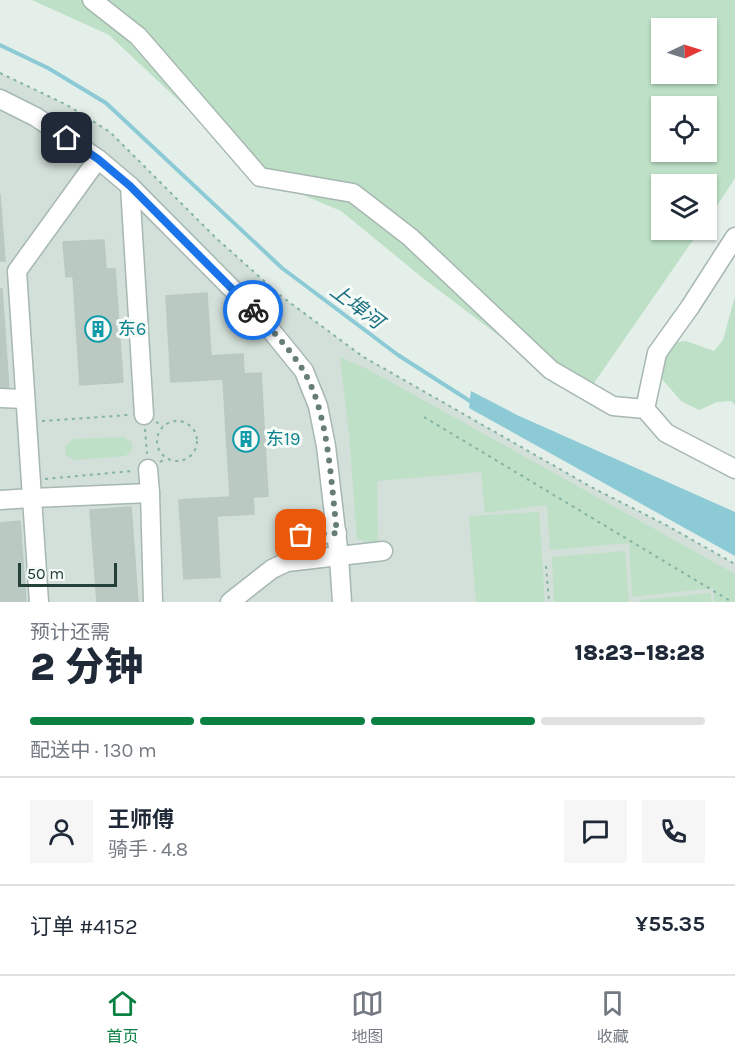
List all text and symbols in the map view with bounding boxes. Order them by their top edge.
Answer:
north arrow [651,18,717,84]
map controls [651,18,717,240]
button: locate [651,96,717,162]
pin [41,112,92,163]
icon: home [50,121,83,154]
button: layers [651,174,717,240]
water label: 上埠河 [326,279,391,336]
courier [223,280,283,340]
icon: bike [237,294,270,327]
building icon: 东6 [83,314,113,344]
place label: 东6 [118,318,146,340]
building icon: 东19 [231,424,261,454]
place label: 东19 [266,428,300,450]
pin [275,509,326,560]
icon: bag [284,518,317,551]
scale bar [18,560,117,588]
text: 50 m [27,564,64,583]
text: 预计还需 [30,621,110,644]
text: 18:23–18:28 [575,640,705,666]
text: 2 分钟 [30,644,143,690]
text: 配送中 · 130 m [30,739,157,762]
button: person [30,800,93,863]
button: chat [564,800,627,863]
button: phone [642,800,705,863]
text: 王师傅 [108,807,174,833]
text: 骑手 · 4.8 [108,838,188,861]
text: ¥55.35 [635,911,705,937]
text: 订单 #4152 [30,914,138,940]
tab: 首页 [106,987,139,1047]
tab: 地图 [351,987,384,1047]
tab: 收藏 [596,987,629,1047]

